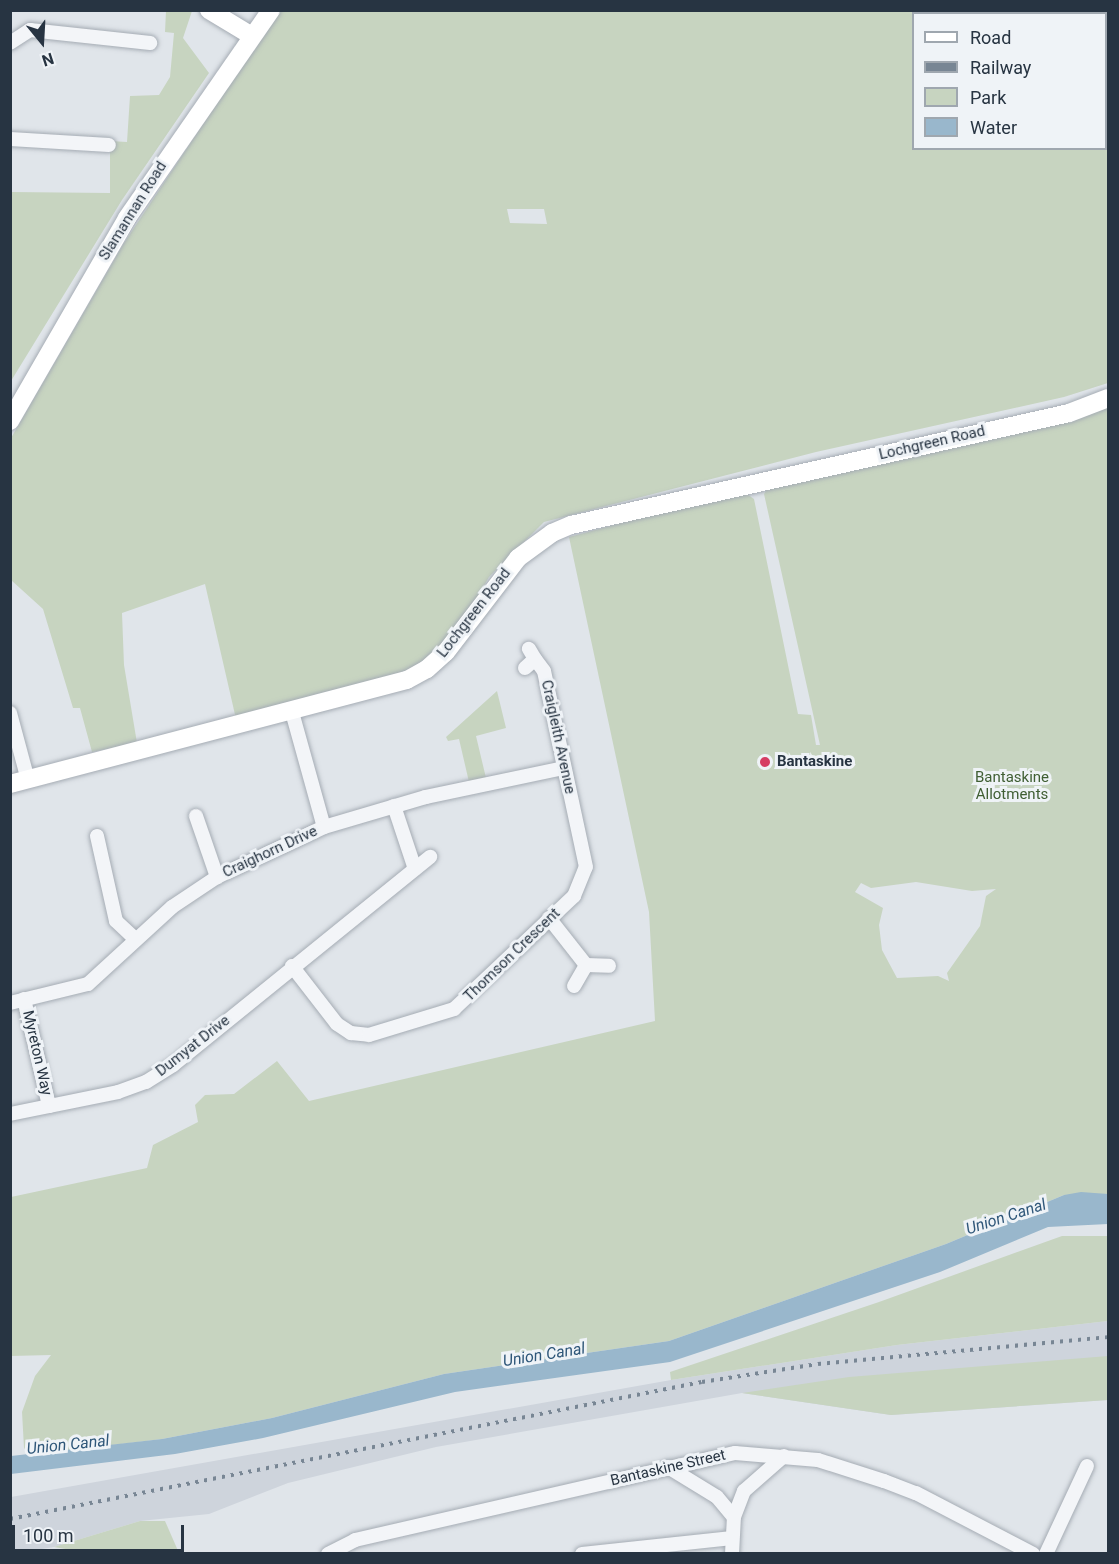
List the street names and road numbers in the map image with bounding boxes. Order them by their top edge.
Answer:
street label: Slamannan Road [95,158,171,264]
street label: Lochgreen Road [877,422,987,464]
street label: Lochgreen Road [434,565,514,661]
street label: Craigleith Avenue [537,678,579,796]
street label: Craighorn Drive [220,822,320,882]
street label: Thomson Crescent [460,905,564,1005]
street label: Myreton Way [18,1009,56,1097]
street label: Dumyat Drive [152,1012,234,1080]
street label: Bantaskine Street [609,1446,727,1490]

